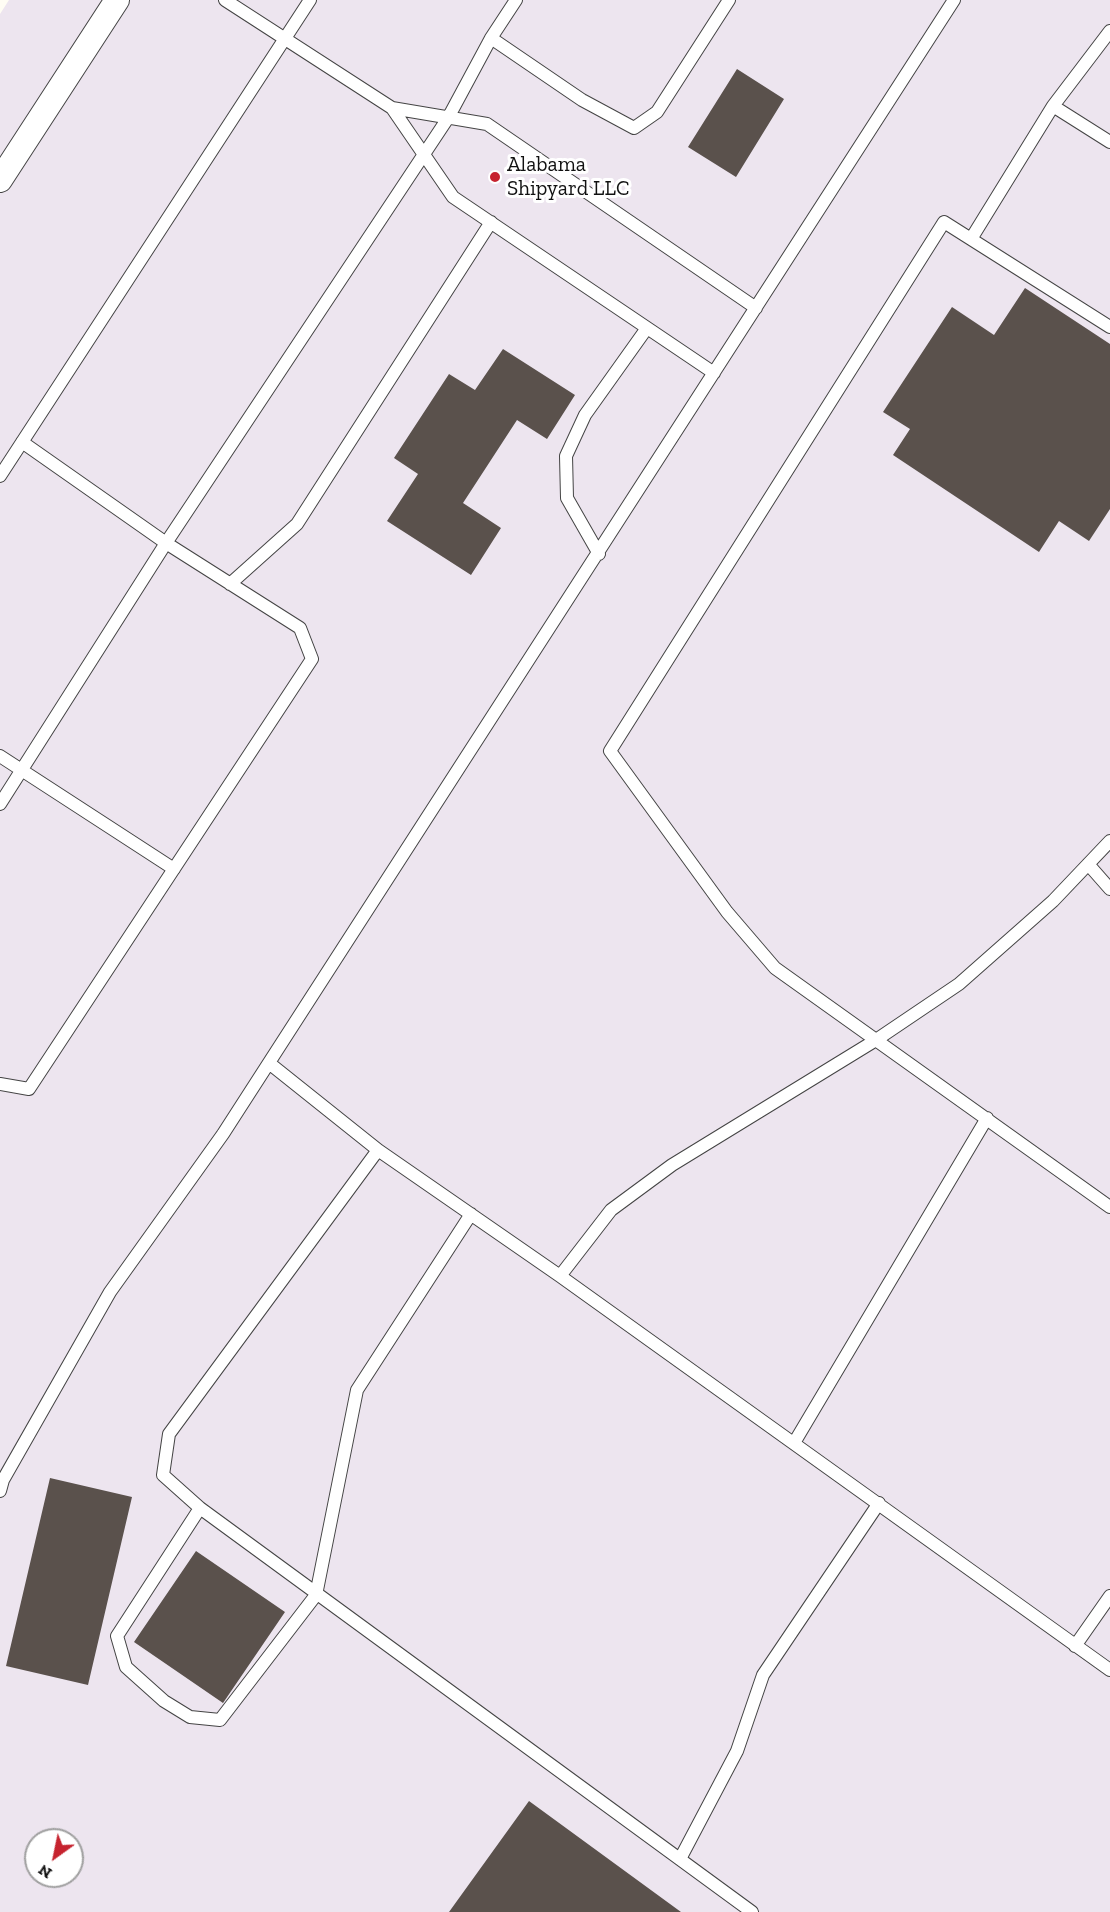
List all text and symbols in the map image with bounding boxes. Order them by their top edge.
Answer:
place label: Alabama Shipyard LLC [507,152,629,202]
marker: Alabama Shipyard LLC [488,170,502,184]
north arrow [24,1828,84,1888]
text: N [35,1861,55,1883]

